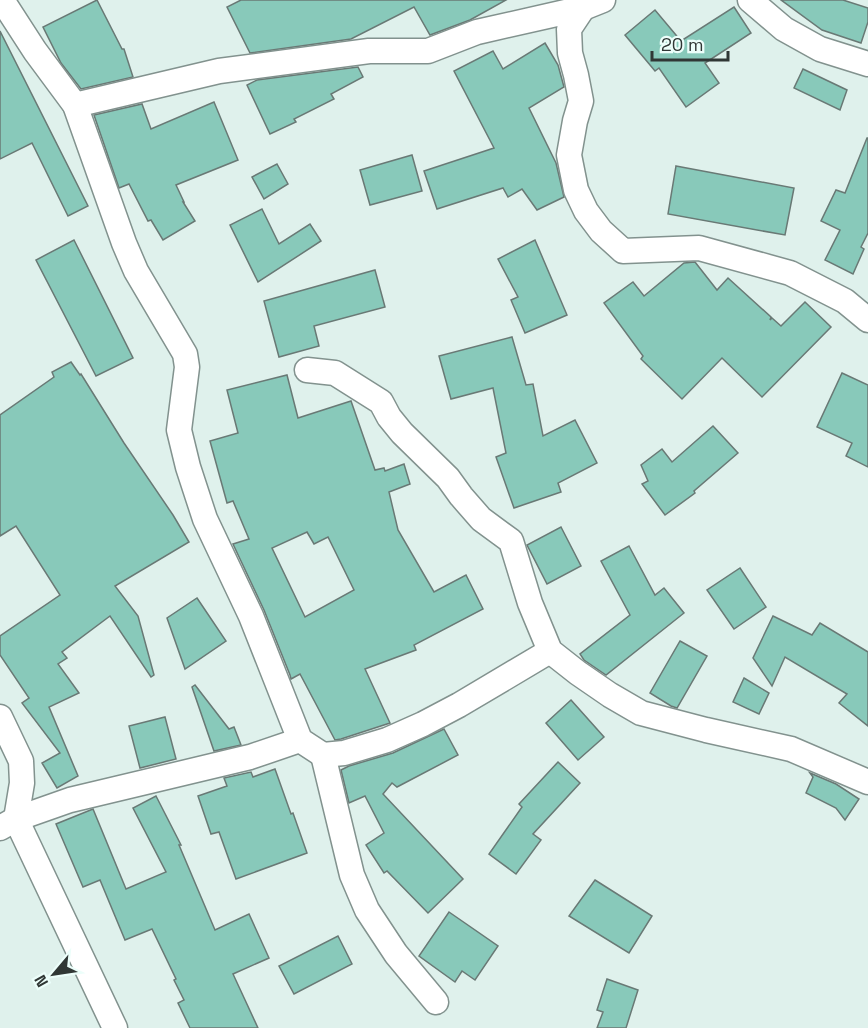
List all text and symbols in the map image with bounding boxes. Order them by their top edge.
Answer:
scale bar [652,24,728,62]
text: 20 m [661,33,704,56]
north arrow [24,944,84,1004]
text: N [30,971,53,991]

